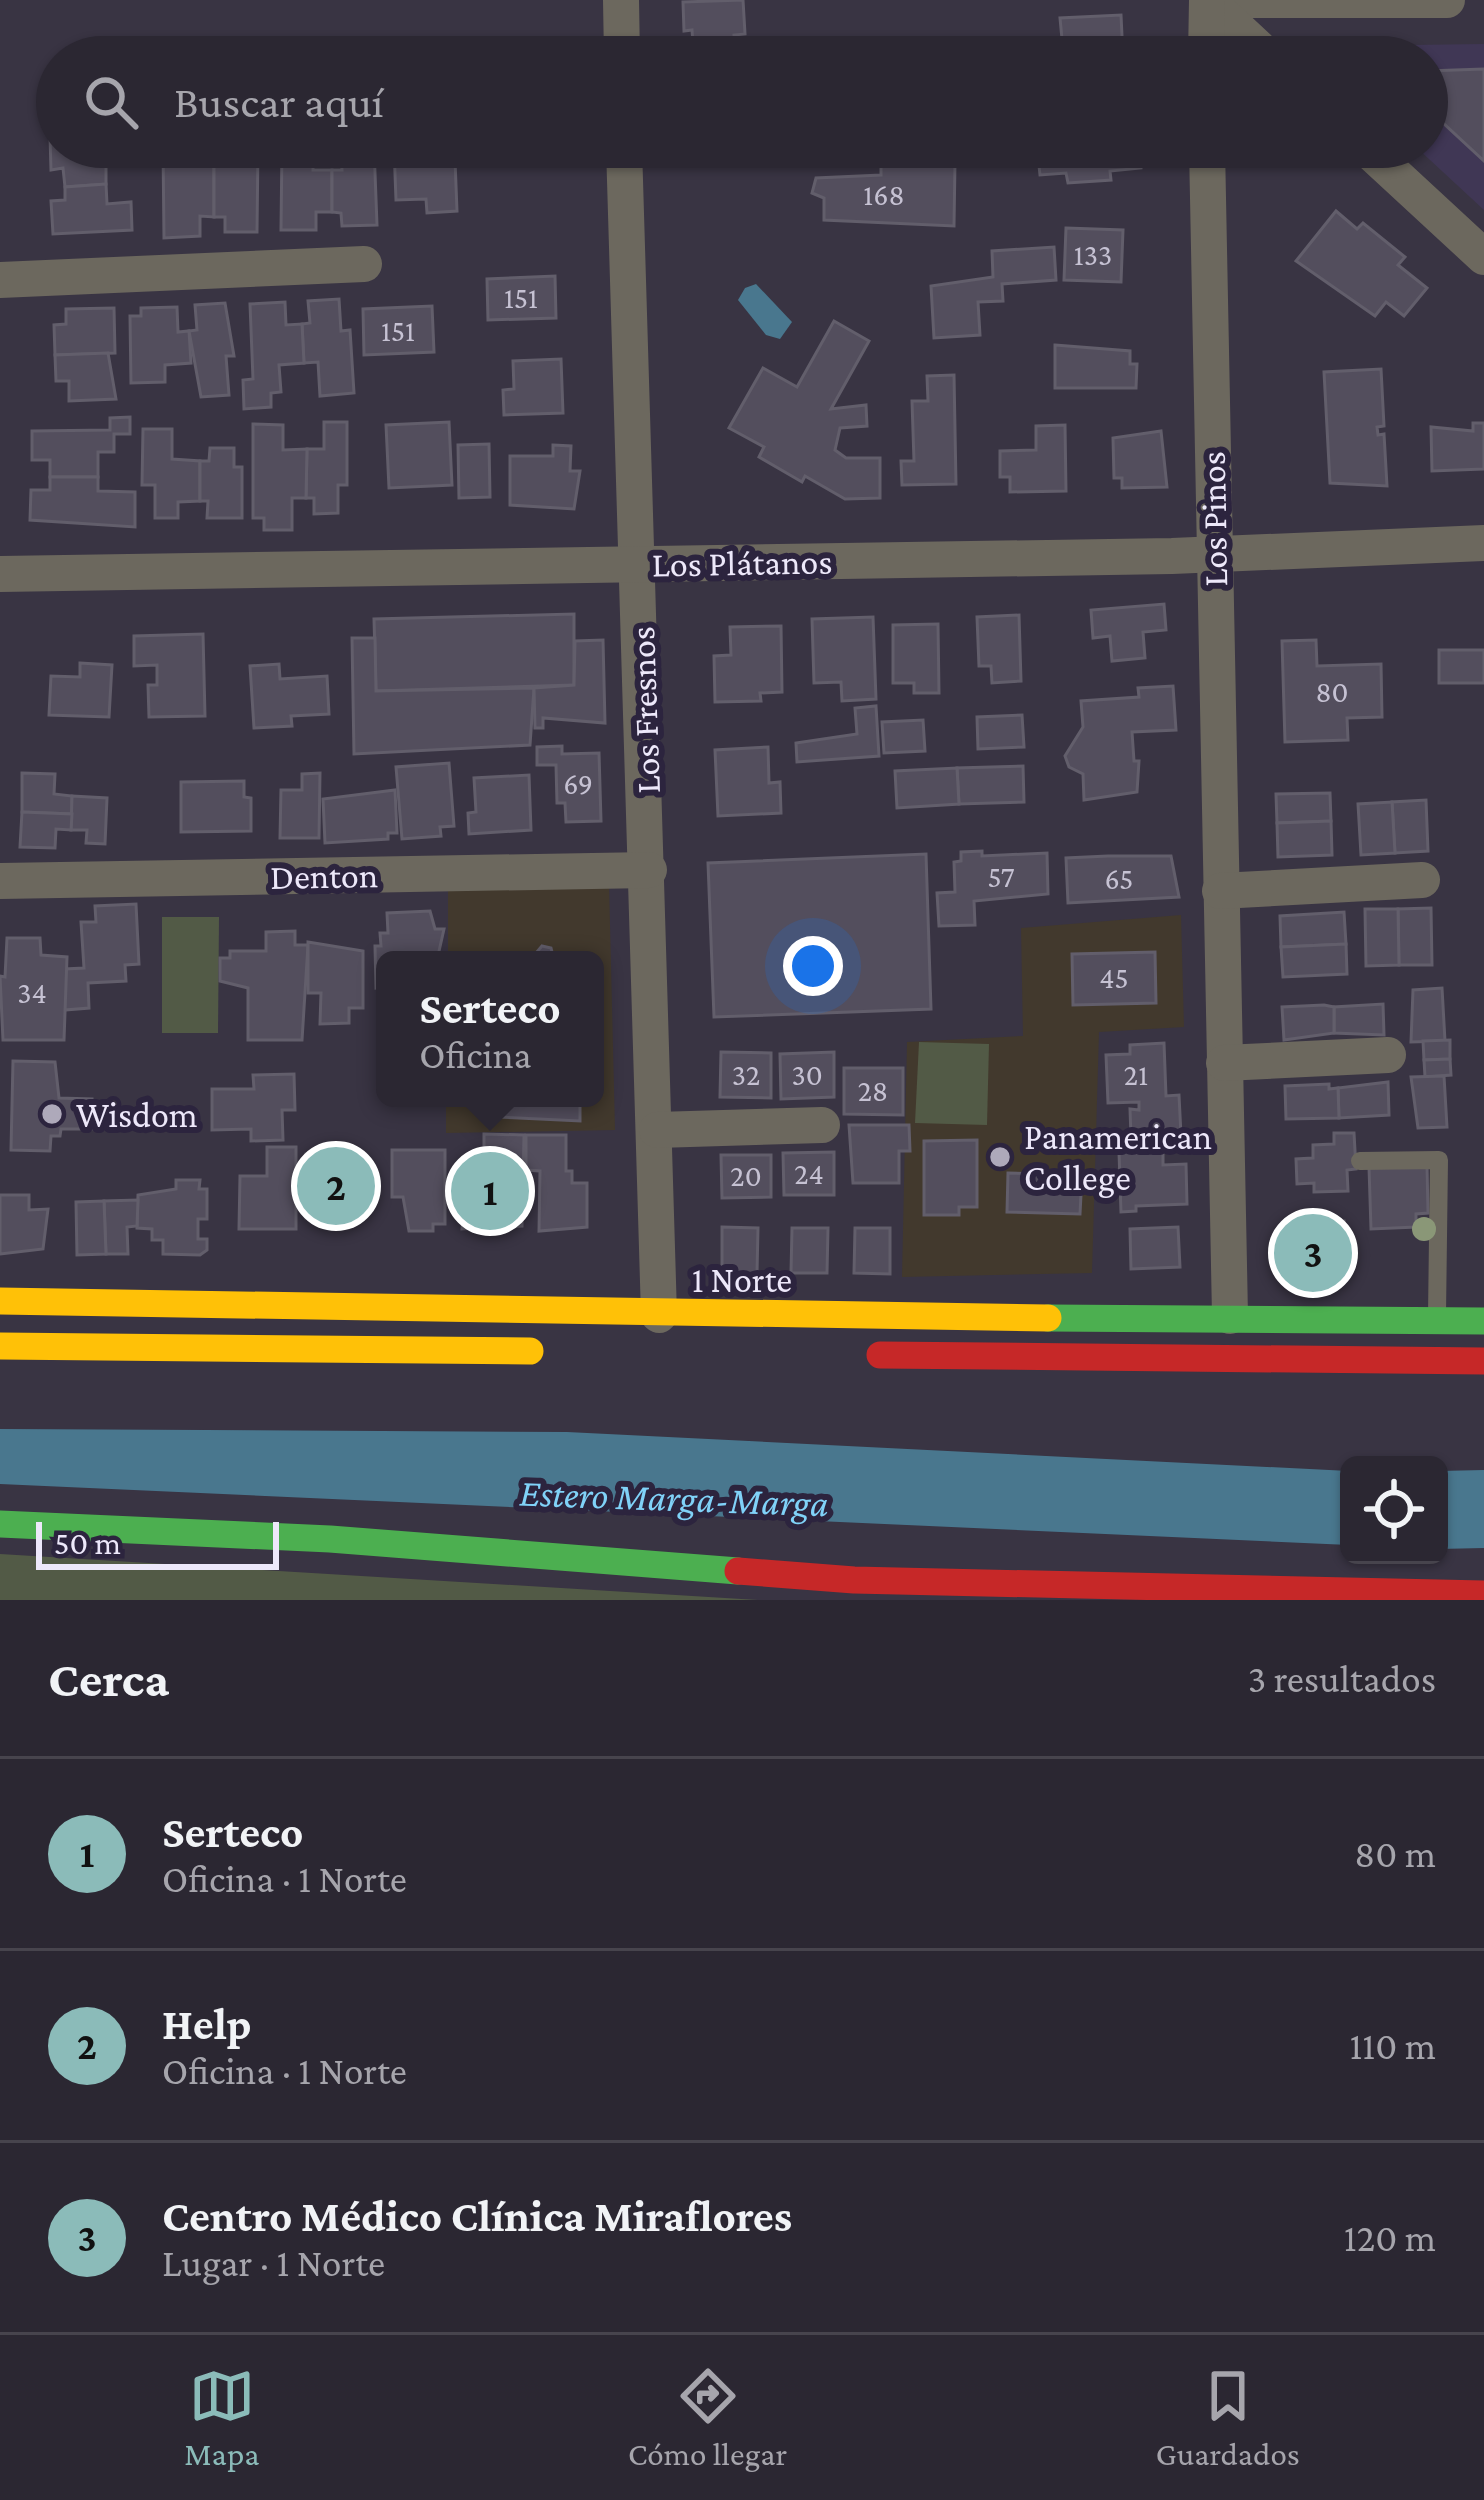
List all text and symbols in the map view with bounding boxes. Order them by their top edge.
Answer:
search box [36,36,1448,168]
icon: search [78,69,144,135]
text: Buscar aquí [174,77,384,127]
house number: 168 [863,178,905,211]
house number: 133 [1074,238,1112,271]
house number: 151 [504,281,538,314]
house number: 151 [381,314,415,347]
street label: Los Pinos [1193,451,1235,587]
street label: Los Plátanos [651,541,833,585]
street label: Los Fresnos [622,626,668,794]
house number: 80 [1315,675,1349,708]
house number: 69 [563,767,593,800]
street label: Denton [270,855,378,897]
house number: 57 [987,860,1015,893]
house number: 65 [1105,862,1133,895]
your location [783,936,843,996]
popup [376,951,604,1107]
house number: 45 [1099,961,1129,994]
house number: 34 [17,976,47,1009]
text: Serteco [419,983,561,1033]
text: Oficina [419,1033,532,1076]
house number: 32 [732,1058,760,1091]
house number: 30 [791,1058,823,1091]
house number: 21 [1124,1058,1148,1091]
house number: 28 [858,1074,888,1107]
place label: Wisdom [76,1095,198,1135]
marker: Wisdom [39,1101,65,1127]
place label: Panamerican College [1024,1117,1212,1198]
pin: 2 [297,1141,375,1231]
marker: Panamerican College [987,1144,1013,1170]
pin: 1 [451,1146,529,1236]
house number: 24 [794,1157,824,1190]
house number: 20 [730,1159,762,1192]
pin: 3 [1274,1208,1352,1298]
street label: 1 Norte [692,1260,792,1300]
map controls [1340,1456,1448,1564]
button: locate [1340,1456,1448,1564]
water label: Estero Marga-Marga [519,1471,829,1525]
scale bar [36,1516,279,1569]
text: 50 m [54,1524,121,1561]
text: Cerca [48,1650,169,1707]
text: 3 resultados [1248,1657,1436,1700]
text: Serteco [162,1807,303,1857]
text: 1 [80,1832,94,1875]
text: 80 m [1354,1832,1436,1875]
text: Oficina · 1 Norte [162,1857,407,1900]
text: Help [162,1999,252,2049]
text: 2 [77,2024,97,2067]
text: 110 m [1349,2024,1436,2067]
text: Oficina · 1 Norte [162,2049,407,2092]
text: Centro Médico Clínica Miraflores [162,2191,792,2241]
text: 3 [77,2216,97,2259]
text: 120 m [1344,2216,1436,2259]
text: Lugar · 1 Norte [162,2241,385,2284]
tab: Mapa [184,2363,259,2472]
tab: Cómo llegar [628,2363,787,2472]
tab: Guardados [1156,2363,1300,2472]

